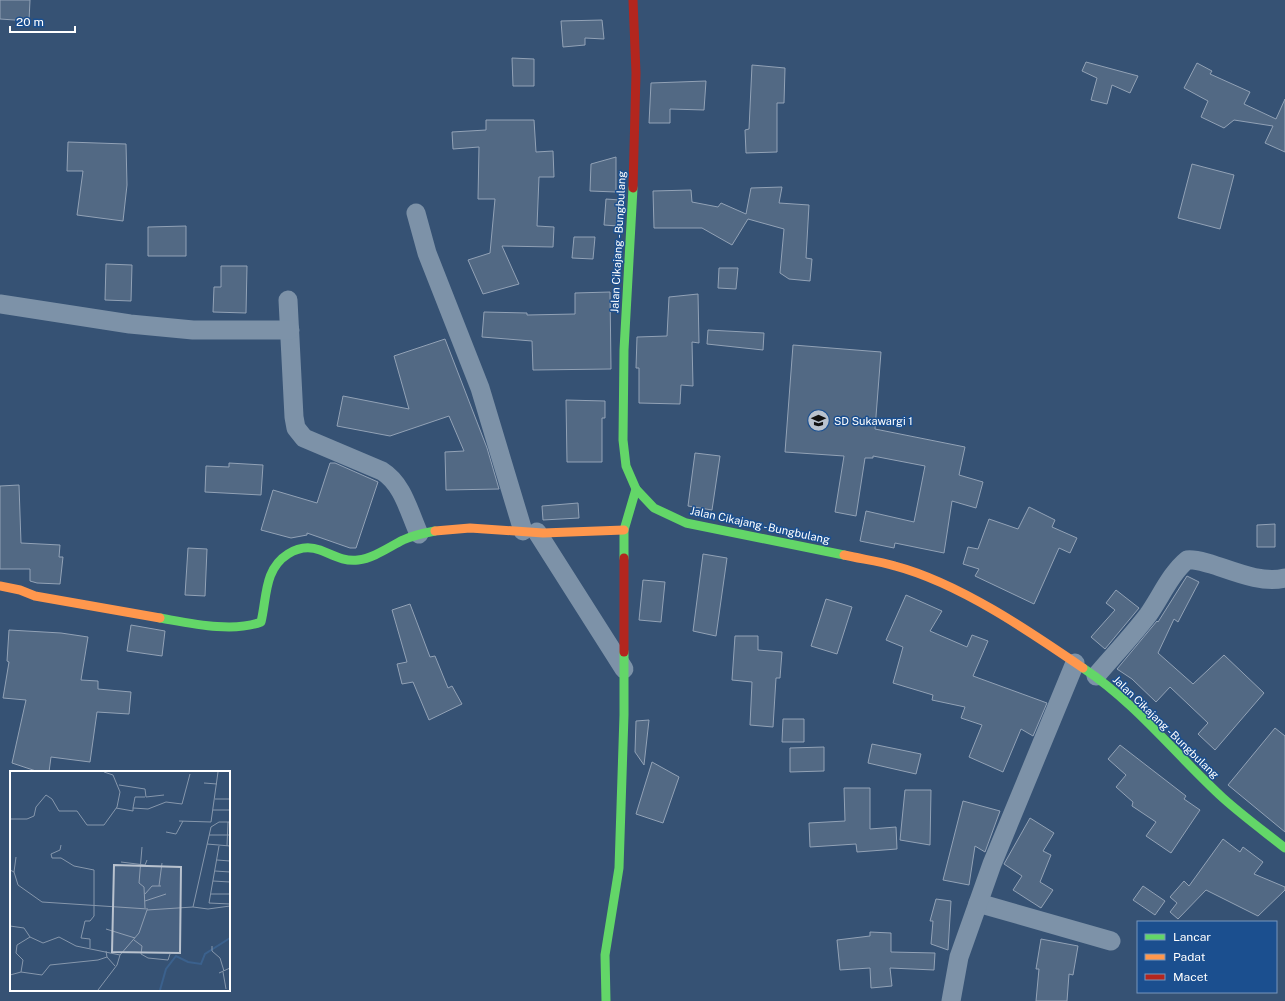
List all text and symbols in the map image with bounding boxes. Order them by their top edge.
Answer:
scale bar [10,8,75,34]
text: 20 m [16,15,44,29]
street label: Jalan Cikajang - Bungbulang [608,170,628,313]
school or university icon: SD Sukawargi 1 [806,408,832,434]
place label: SD Sukawargi 1 [834,415,913,427]
street label: Jalan Cikajang - Bungbulang [689,504,831,546]
street label: Jalan Cikajang - Bungbulang [1111,673,1222,781]
inset map [10,771,230,991]
legend [1137,921,1277,993]
text: Lancar [1173,930,1211,944]
text: Padat [1173,950,1206,964]
text: Macet [1173,970,1208,984]

